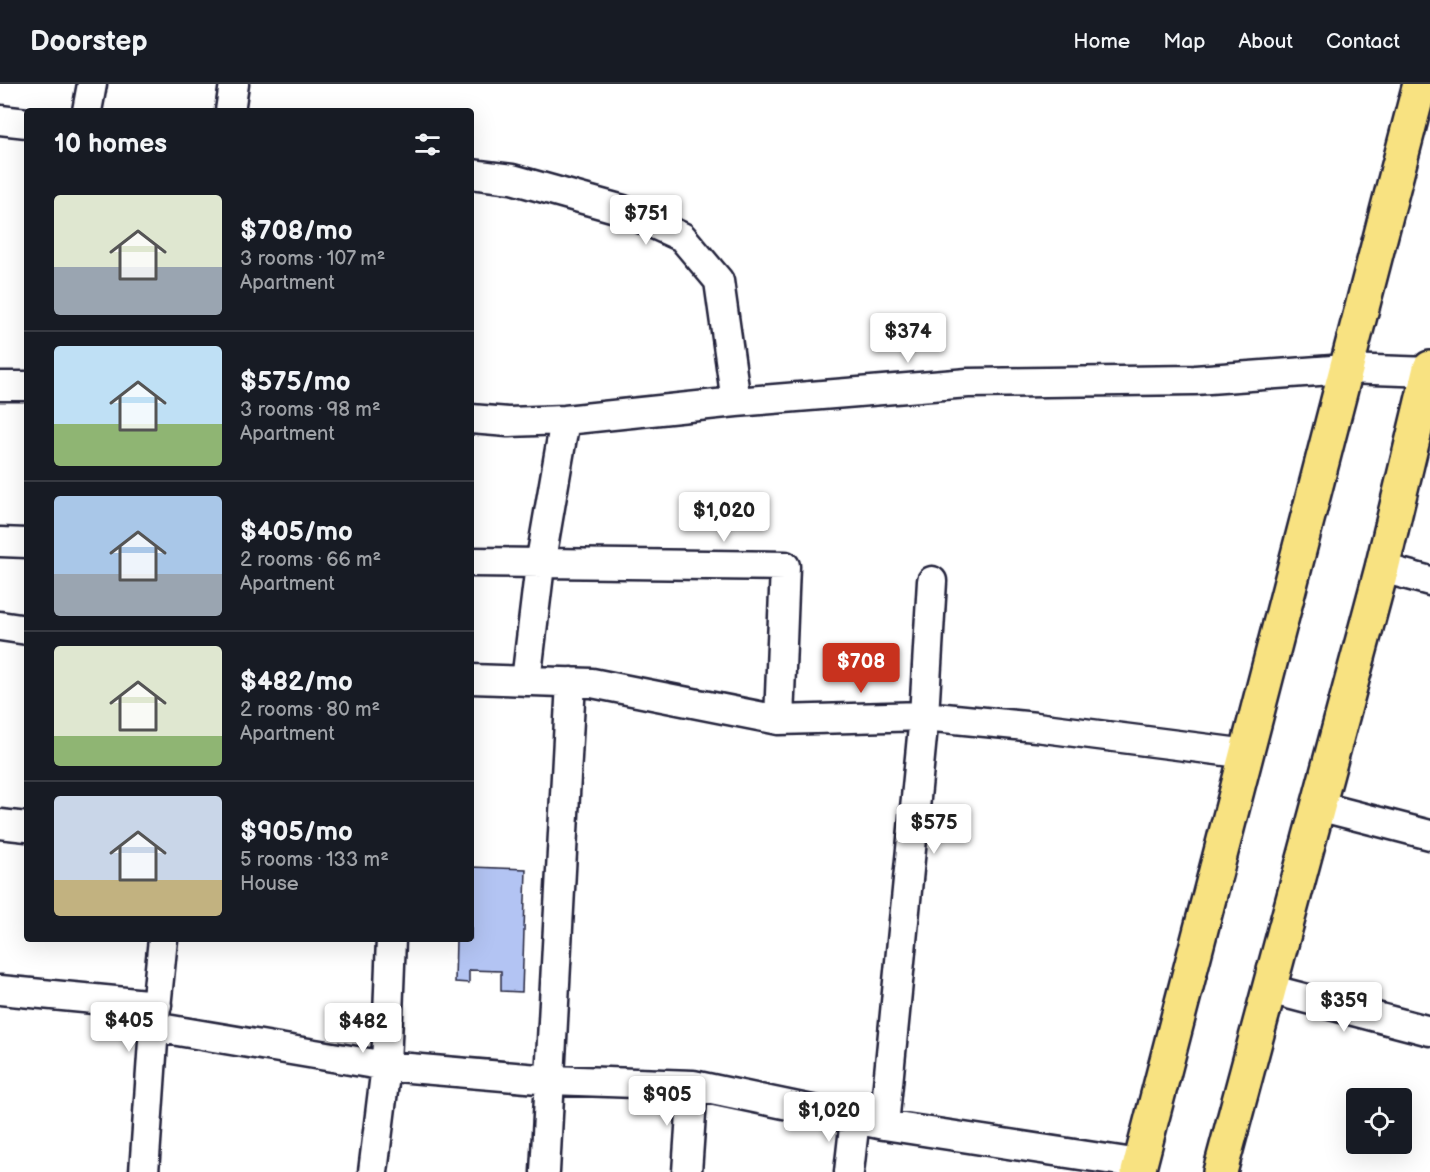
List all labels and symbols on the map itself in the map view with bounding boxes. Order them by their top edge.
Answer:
pin: $751 [610,195,682,246]
pin: $374 [872,313,944,364]
pin: $1,020 [675,492,773,543]
pin: $708 [825,643,897,694]
pin: $575 [898,804,970,855]
pin: $359 [1308,982,1380,1033]
pin: $405 [93,1002,165,1053]
pin: $482 [327,1003,399,1054]
pin: $905 [631,1076,703,1127]
pin: $1,020 [780,1092,878,1143]

